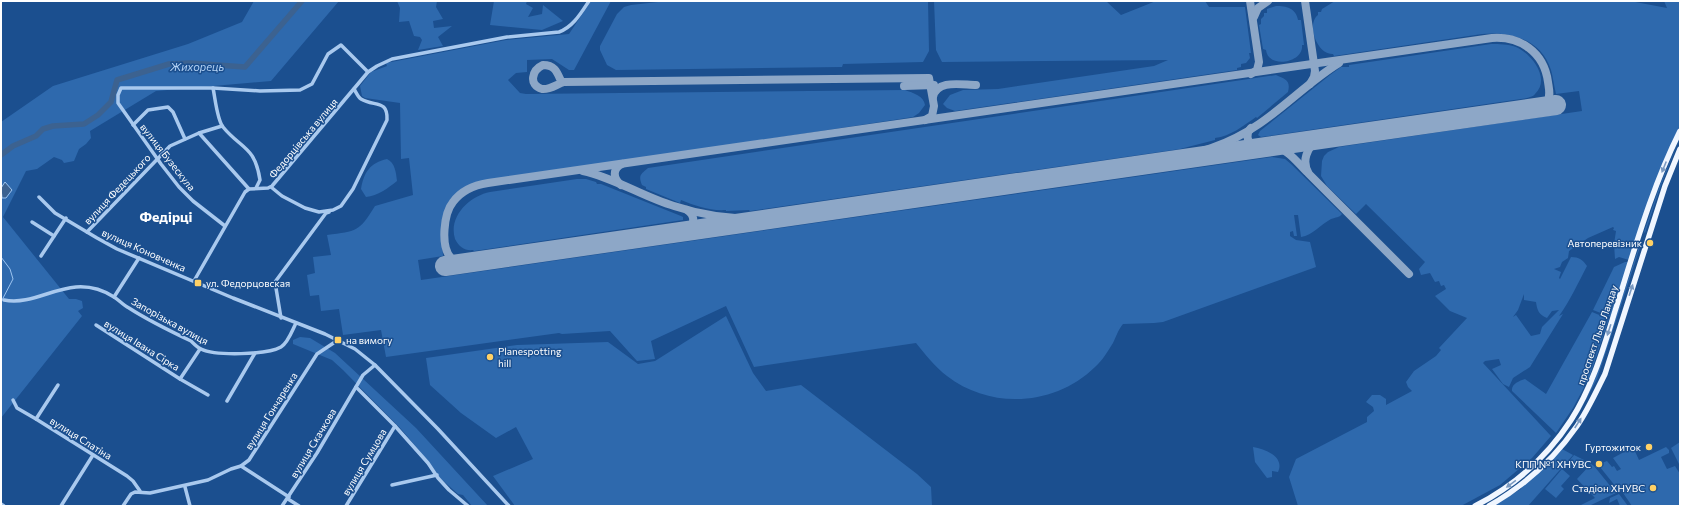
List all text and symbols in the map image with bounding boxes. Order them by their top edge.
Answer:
water label: Жихорець [169,60,224,73]
street label: Федорцівська вулиця [266,96,340,180]
street label: вулиця Бузескула [138,121,198,193]
street label: вулиця Федецького [81,151,153,227]
one-way arrow [1660,161,1666,173]
district label: Федірці [139,208,193,225]
street label: вулиця Коновченка [100,226,188,274]
place label: Автоперевізник [1568,237,1643,249]
marker: Автоперевізник [1645,238,1655,248]
place label: ул. Федорцовская [206,277,290,289]
marker: ул. Федорцовская [193,278,203,288]
street label: проспект Льва Ландау [1574,283,1620,387]
one-way arrow [1629,284,1635,296]
street label: Запорізька вулиця [129,295,211,347]
street label: вулиця Івана Сірка [102,317,182,373]
one-way arrow [1606,324,1612,336]
place label: на вимогу [346,334,392,346]
marker: на вимогу [333,335,343,345]
place label: Planespotting hill [498,345,562,369]
marker: Planespotting hill [485,352,495,362]
street label: вулиця Гончаренка [242,370,300,452]
street label: вулиця Скачкова [288,406,338,480]
street label: вулиця Слатіна [48,414,114,462]
one-way arrow [1574,418,1582,428]
street label: вулиця Сумцова [339,426,389,498]
place label: Гуртожиток [1585,441,1642,453]
marker: Гуртожиток [1644,442,1654,452]
place label: КПП №1 ХНУВС [1515,458,1591,470]
marker: КПП №1 ХНУВС [1594,459,1604,469]
one-way arrow [1506,480,1517,488]
place label: Стадіон ХНУВС [1572,482,1645,494]
marker: Стадіон ХНУВС [1648,483,1658,493]

